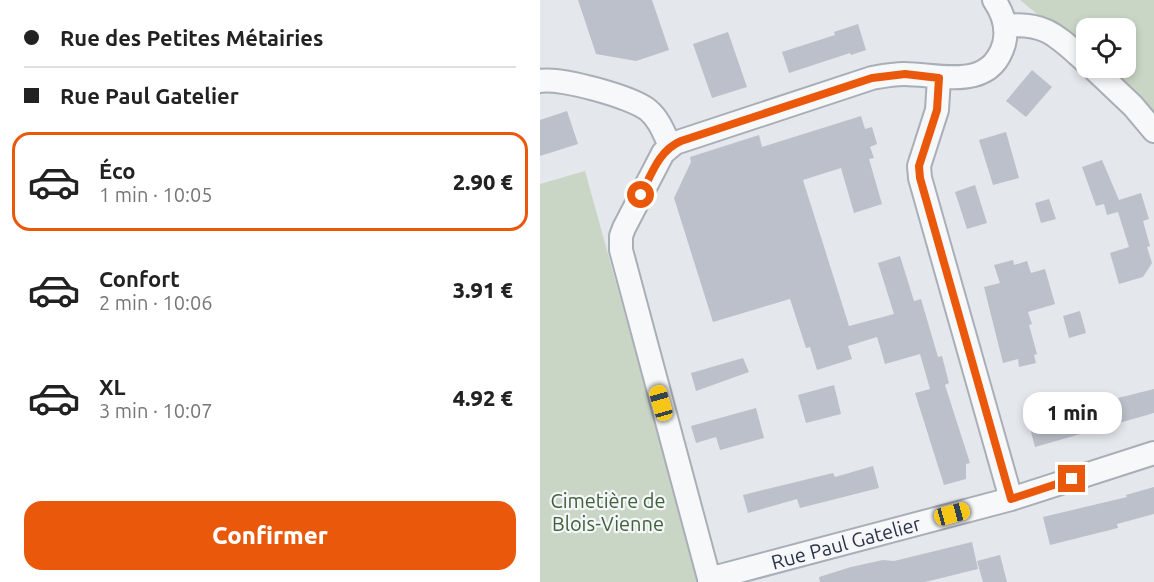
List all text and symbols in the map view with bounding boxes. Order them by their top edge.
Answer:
map controls [1076,18,1136,78]
button: locate [1076,18,1136,78]
text: Rue des Petites Métairies [60,25,323,50]
text: Rue Paul Gatelier [60,83,239,108]
icon: car [27,155,81,209]
text: Éco [99,158,136,183]
text: 2.90 € [453,169,513,194]
route start [627,181,654,208]
text: 1 min · 10:05 [99,183,213,206]
icon: car [27,263,81,317]
text: Confort [99,266,180,291]
text: 3.91 € [453,277,513,302]
text: 2 min · 10:06 [99,291,213,314]
icon: car [27,371,81,425]
text: XL [99,374,126,399]
car [647,383,675,423]
text: 4.92 € [453,385,513,410]
callout: 1 min [1022,392,1122,434]
text: 3 min · 10:07 [99,399,213,422]
text: 1 min [1047,401,1098,424]
route end [1058,465,1085,492]
park label: Cimetière de Blois-Vienne [550,489,666,535]
button: Confirmer [24,501,516,570]
car [932,501,972,527]
street label: Rue Paul Gatelier [769,511,924,574]

